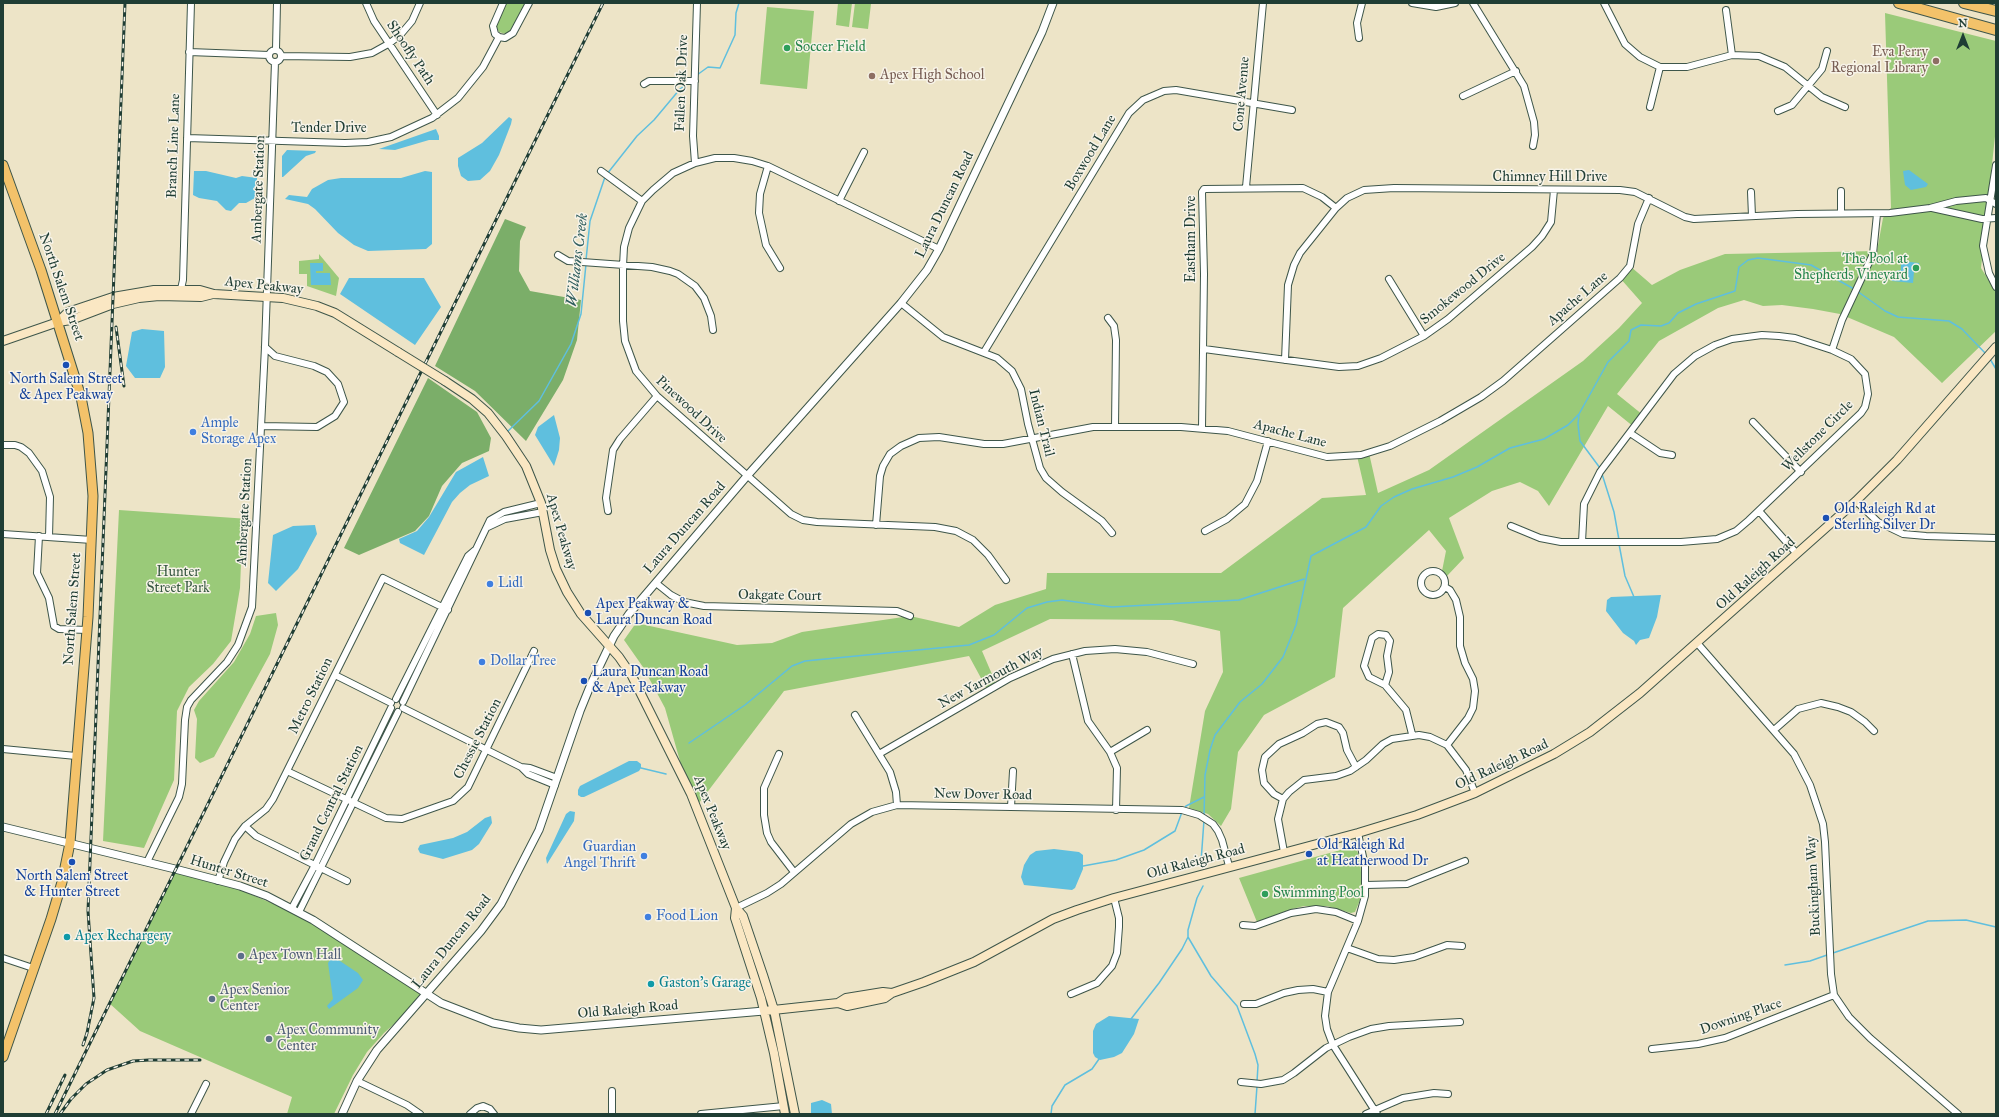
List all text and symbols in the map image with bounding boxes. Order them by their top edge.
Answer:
north arrow [1943,16,1983,56]
text: N [1958,17,1968,30]
street label: Shoofly Path [382,18,438,88]
street label: Fallen Oak Drive [672,34,692,132]
place label: Soccer Field [795,40,866,56]
marker: Soccer Field [782,43,792,53]
place label: Eva Perry Regional Library [1831,45,1928,78]
street label: Cone Avenue [1230,56,1254,132]
marker: Eva Perry Regional Library [1931,56,1941,66]
place label: Apex High School [880,68,984,84]
marker: Apex High School [867,71,877,81]
street label: Branch Line Lane [164,93,184,199]
street label: Boxwood Lane [1062,112,1120,194]
street label: Tender Drive [291,121,367,137]
street label: Ambergate Station [249,135,269,243]
street label: Laura Duncan Road [912,149,978,261]
street label: Chimney Hill Drive [1493,170,1607,186]
street label: Eastham Drive [1184,196,1200,282]
water label: Williams Creek [563,212,593,308]
street label: North Salem Street [35,231,87,343]
street label: Smokewood Drive [1417,249,1509,329]
place label: The Pool at Shepherds Vineyard [1794,252,1908,284]
marker: The Pool at Shepherds Vineyard [1911,263,1921,273]
street label: Apache Lane [1544,268,1612,330]
street label: Apex Peakway [224,274,304,298]
marker: North Salem Street & Apex Peakway [61,360,71,370]
place label: North Salem Street & Apex Peakway [10,372,122,404]
street label: Pinewood Drive [652,373,730,447]
street label: Indian Trail [1025,387,1057,459]
street label: Wellstone Circle [1779,397,1857,475]
place label: Ample Storage Apex [201,416,276,448]
street label: Apache Lane [1252,416,1328,452]
marker: Ample Storage Apex [188,427,198,437]
street label: Ambergate Station [234,458,256,566]
street label: Laura Duncan Road [641,479,729,577]
street label: Apex Peakway [542,492,580,572]
place label: Old Raleigh Rd at Sterling Silver Dr [1834,502,1936,534]
marker: Old Raleigh Rd at Sterling Silver Dr [1821,513,1831,523]
street label: Old Raleigh Road [1713,534,1799,614]
street label: North Salem Street [61,552,85,666]
park label: Hunter Street Park [146,565,210,598]
place label: Lidl [498,576,523,592]
marker: Lidl [485,579,495,589]
street label: Oakgate Court [738,587,822,605]
place label: Apex Peakway & Laura Duncan Road [596,597,712,630]
marker: Apex Peakway & Laura Duncan Road [583,608,593,618]
street label: New Yarmouth Way [936,643,1046,713]
place label: Dollar Tree [490,654,556,670]
street label: Metro Station [285,655,337,737]
marker: Dollar Tree [477,657,487,667]
place label: Laura Duncan Road & Apex Peakway [592,665,708,698]
marker: Laura Duncan Road & Apex Peakway [579,676,589,686]
street label: Chessie Station [450,696,506,782]
street label: Old Raleigh Road [1453,736,1551,794]
street label: Grand Central Station [297,742,367,864]
street label: Apex Peakway [689,773,735,853]
street label: New Dover Road [934,786,1032,804]
street label: Buckingham Way [1803,835,1825,937]
place label: Old Raleigh Rd at Heatherwood Dr [1317,838,1428,870]
place label: Guardian Angel Thrift [564,840,636,872]
street label: Old Raleigh Road [1145,841,1247,883]
marker: Old Raleigh Rd at Heatherwood Dr [1304,849,1314,859]
marker: Guardian Angel Thrift [639,851,649,861]
street label: Hunter Street [188,852,270,892]
marker: North Salem Street & Hunter Street [67,857,77,867]
place label: North Salem Street & Hunter Street [16,869,128,902]
place label: Swimming Pool [1273,886,1364,902]
marker: Swimming Pool [1260,889,1270,899]
street label: Laura Duncan Road [409,892,495,992]
place label: Food Lion [656,909,718,925]
marker: Food Lion [643,912,653,922]
place label: Apex Rechargery [75,929,171,945]
marker: Apex Rechargery [62,932,72,942]
place label: Apex Town Hall [249,948,341,964]
marker: Apex Town Hall [236,951,246,961]
place label: Gaston's Garage [659,976,751,992]
marker: Gaston's Garage [646,979,656,989]
place label: Apex Senior Center [220,983,289,1016]
marker: Apex Senior Center [207,994,217,1004]
street label: Downing Place [1698,995,1784,1039]
street label: Old Raleigh Road [577,997,679,1023]
place label: Apex Community Center [277,1023,379,1056]
marker: Apex Community Center [264,1034,274,1044]

